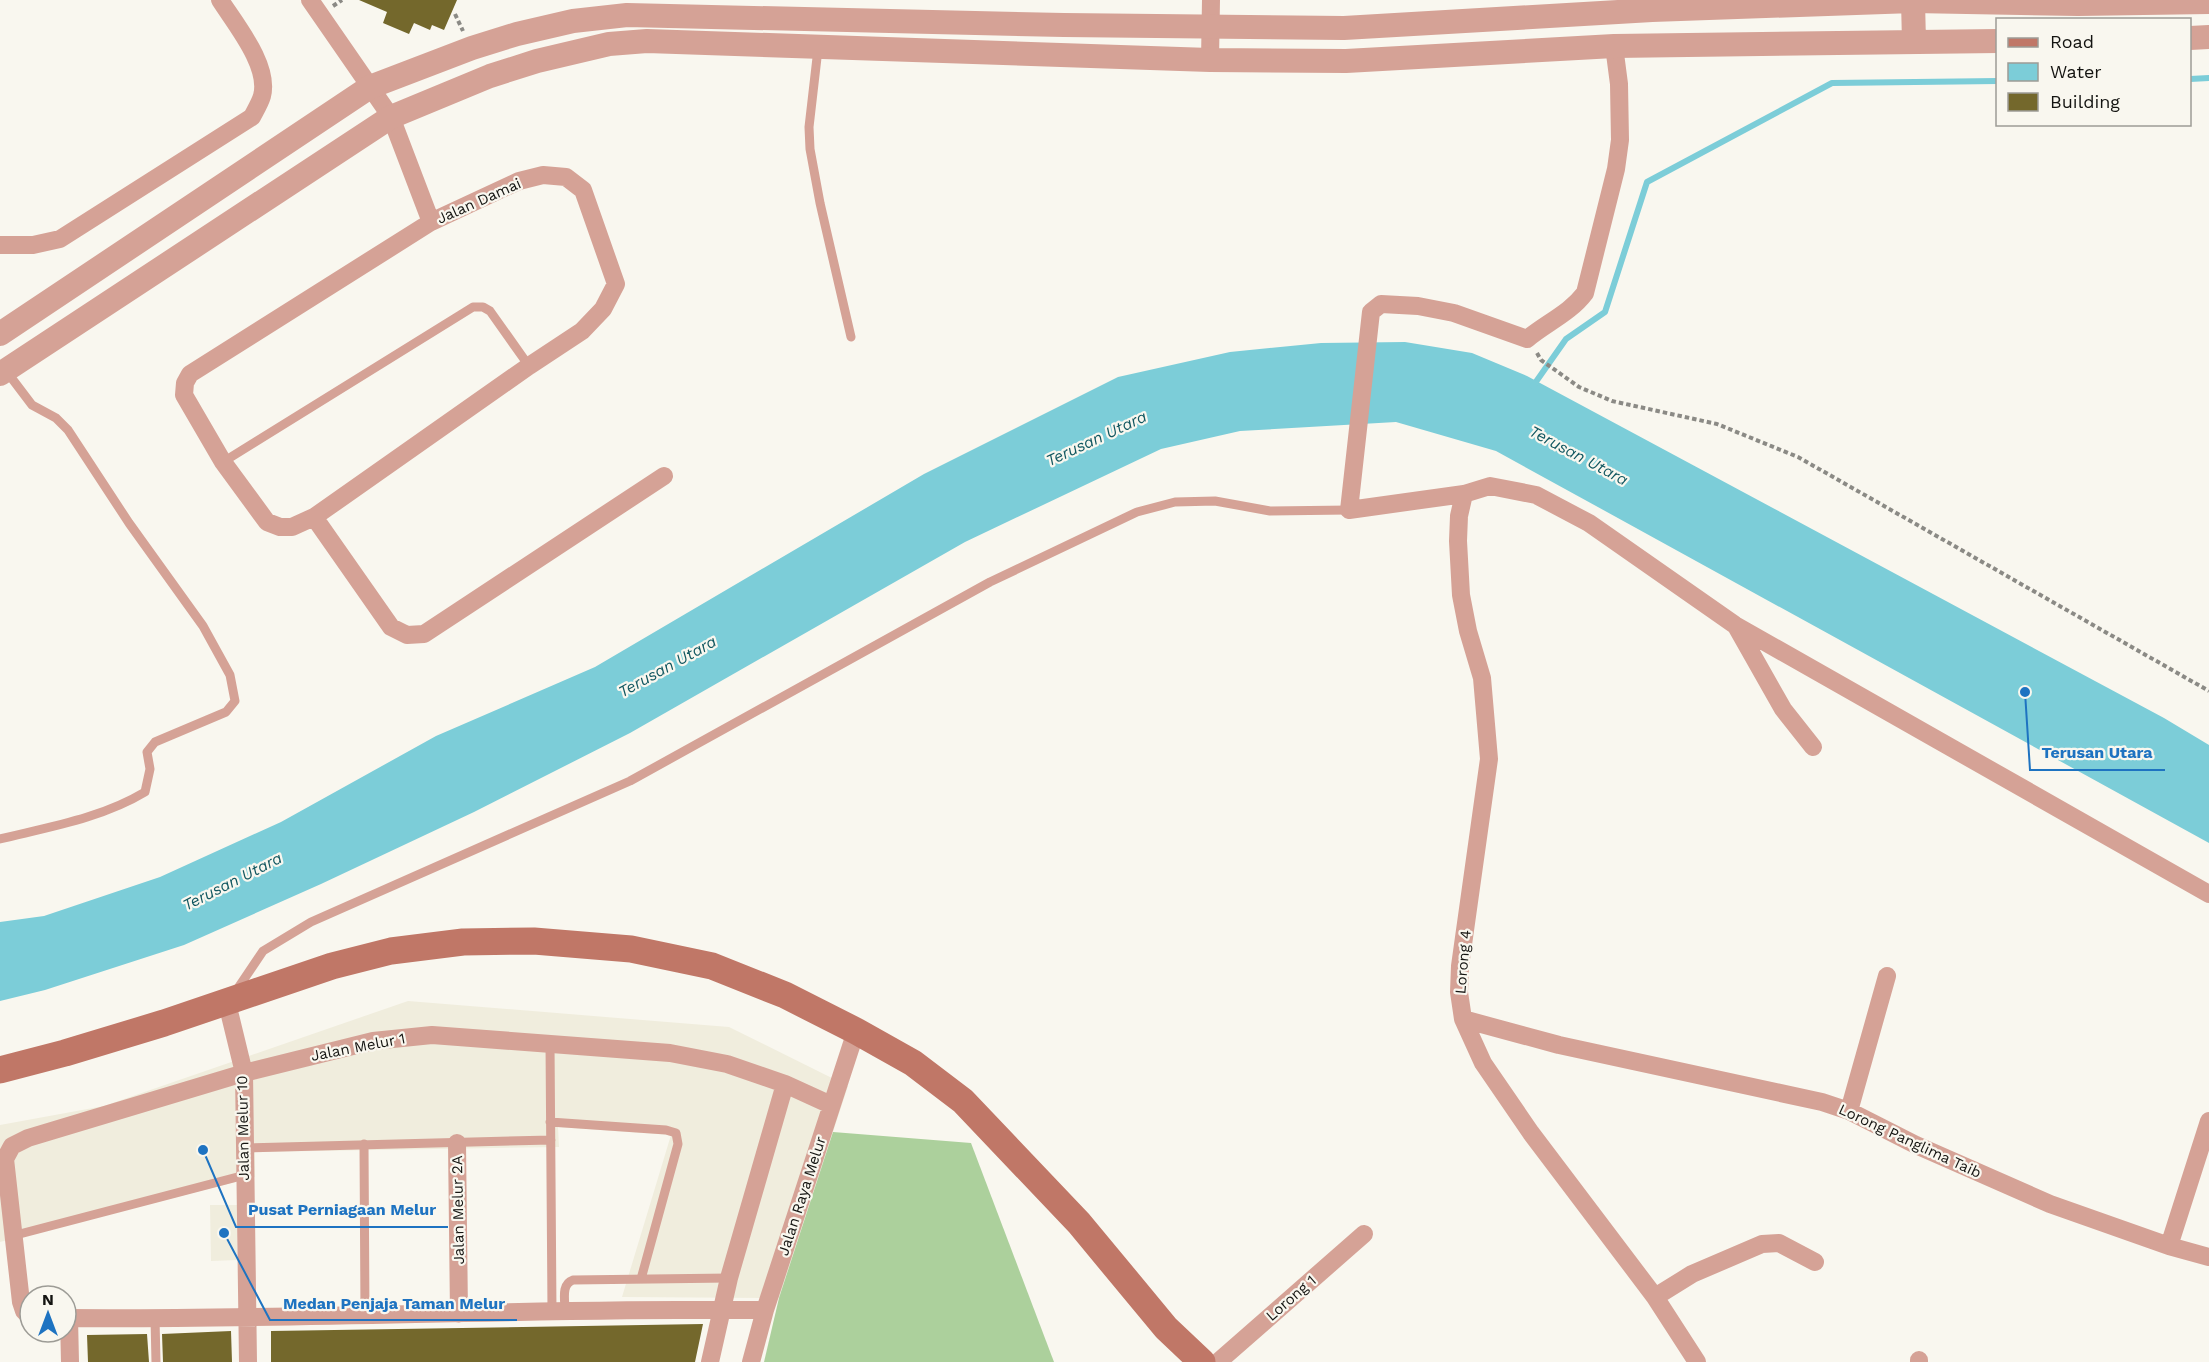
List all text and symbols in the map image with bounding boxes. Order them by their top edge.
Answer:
legend [1996,18,2191,126]
text: Road [2050,31,2094,52]
text: Water [2050,61,2102,82]
text: Building [2050,91,2120,112]
street label: Jalan Damai [434,174,524,228]
water label: Terusan Utara [1043,407,1150,470]
water label: Terusan Utara [1526,421,1631,489]
water label: Terusan Utara [615,632,720,701]
callout: Terusan Utara [2030,736,2165,770]
text: Terusan Utara [2041,743,2153,762]
water label: Terusan Utara [179,848,285,915]
street label: Lorong 4 [1451,929,1475,995]
street label: Jalan Melur 1 [309,1029,407,1065]
street label: Jalan Melur 10 [233,1075,253,1181]
street label: Lorong Panglima Taib [1836,1100,1984,1182]
street label: Jalan Raya Melur [774,1134,830,1258]
street label: Jalan Melur 2A [448,1155,468,1265]
callout: Pusat Perniagaan Melur [236,1193,448,1227]
text: Pusat Perniagaan Melur [248,1200,436,1219]
street label: Lorong 1 [1262,1271,1320,1325]
north arrow [18,1284,78,1344]
callout: Medan Penjaja Taman Melur [270,1286,517,1320]
text: N [42,1290,54,1309]
text: Medan Penjaja Taman Melur [283,1294,505,1313]

